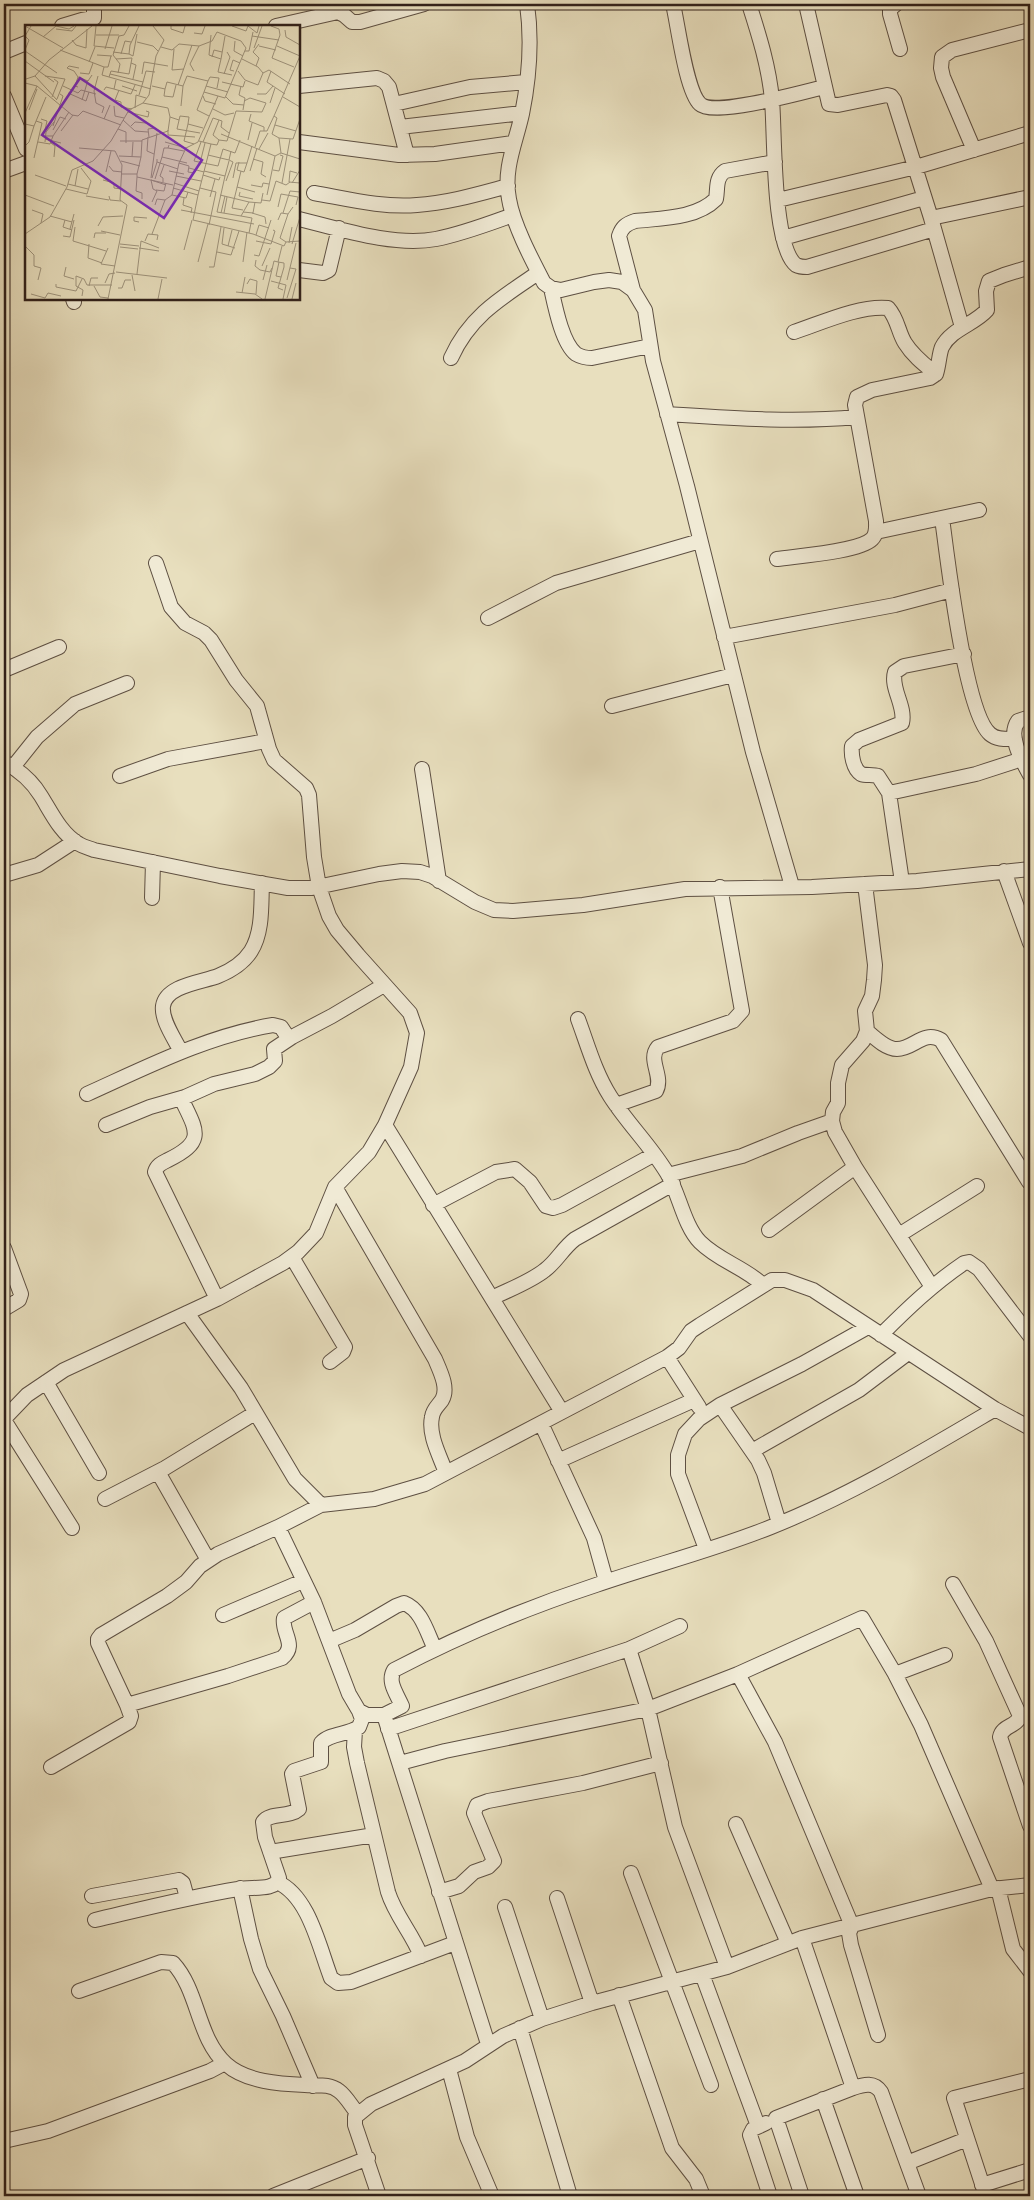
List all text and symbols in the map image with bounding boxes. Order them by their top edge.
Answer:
inset map [25,25,300,300]

